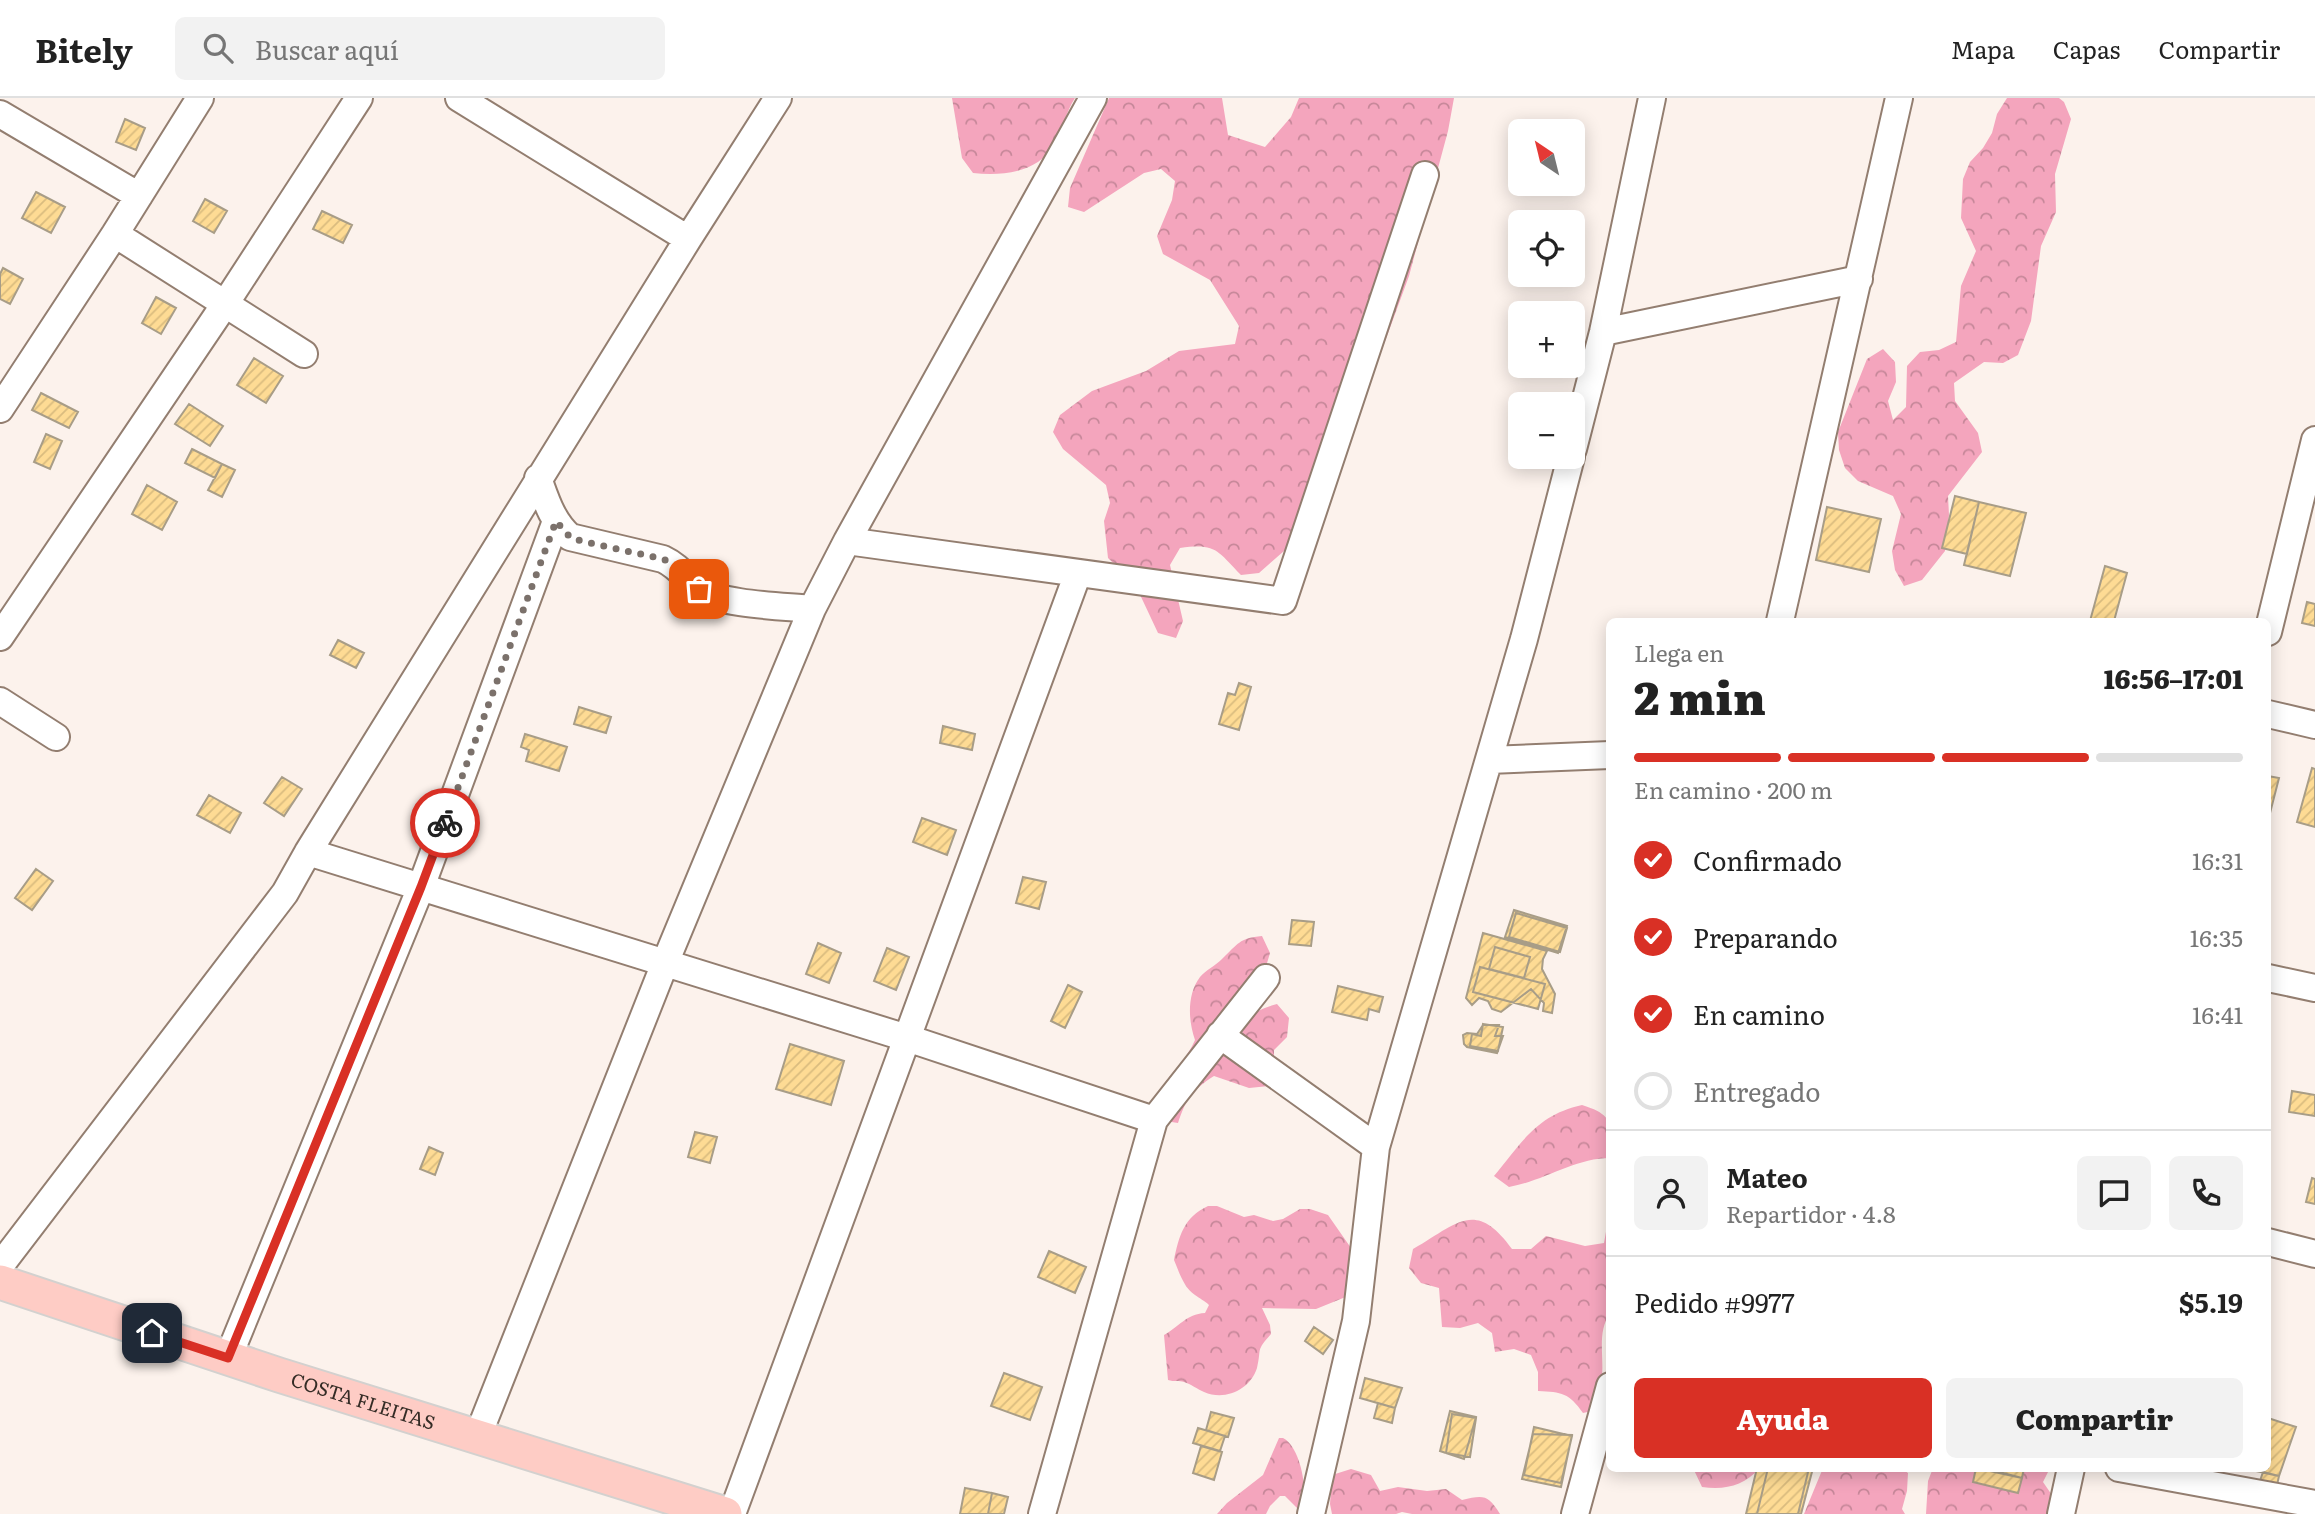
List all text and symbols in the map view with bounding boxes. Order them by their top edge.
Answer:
search box [175,17,665,80]
text: Bitely [35,24,133,73]
icon: search [199,29,237,67]
text: Buscar aquí [255,29,399,68]
text: Mapa [1951,31,2015,66]
text: Capas [2053,31,2120,66]
text: Compartir [2158,31,2280,66]
north arrow [1508,119,1586,196]
map controls [1508,119,1585,469]
button: locate [1508,210,1585,287]
button: + [1508,301,1585,378]
button: − [1508,392,1585,469]
pin [669,559,729,619]
icon: bag [680,570,718,608]
text: Llega en [1634,635,1724,669]
text: 16:56–17:01 [2104,658,2243,697]
text: 2 min [1634,661,1766,729]
text: En camino · 200 m [1634,772,1833,806]
courier [410,788,480,858]
icon: bike [426,804,464,842]
text: Confirmado [1693,840,1842,879]
icon: check [1634,841,1672,879]
text: 16:31 [2192,843,2243,877]
text: Preparando [1693,917,1838,956]
icon: check [1634,918,1672,956]
text: 16:35 [2190,920,2243,954]
text: En camino [1693,994,1825,1033]
icon: check [1634,995,1672,1033]
text: 16:41 [2192,997,2243,1031]
text: Entregado [1693,1071,1820,1110]
button: person [1634,1156,1708,1230]
button: chat [2077,1156,2151,1230]
button: phone [2169,1156,2243,1230]
text: Mateo [1726,1157,1808,1196]
text: Repartidor · 4.8 [1726,1196,1896,1230]
text: Pedido #9977 [1634,1282,1795,1321]
text: $5.19 [2179,1282,2243,1321]
pin [122,1303,182,1363]
icon: home [133,1314,171,1352]
street label: COSTA FLEITAS [288,1365,439,1436]
button: Ayuda [1634,1378,1932,1458]
button: Compartir [1946,1378,2243,1458]

